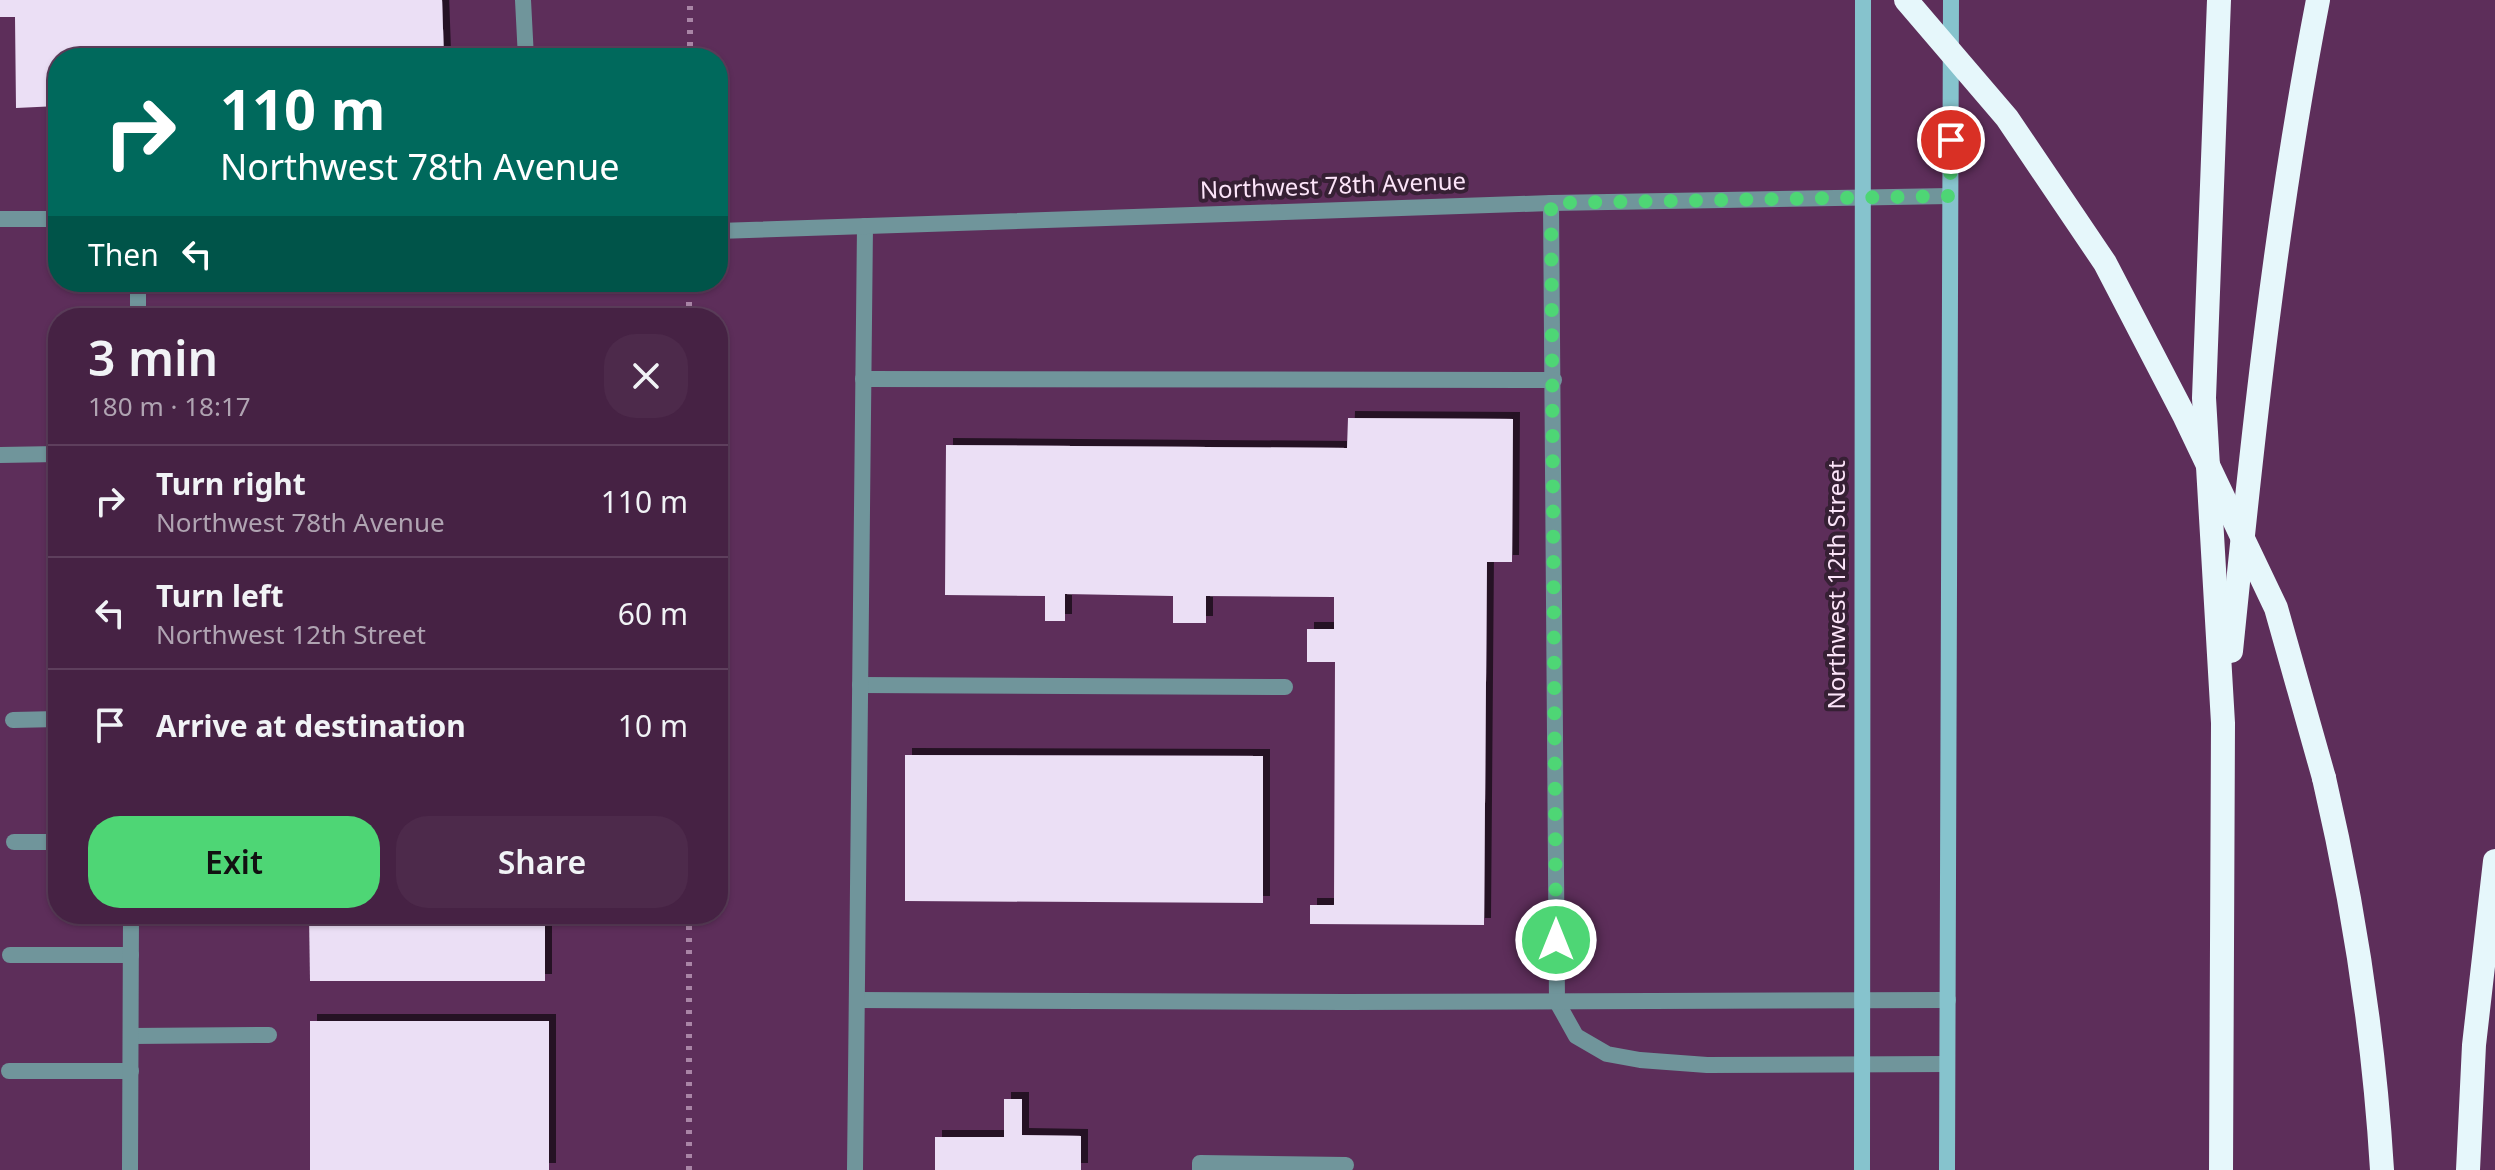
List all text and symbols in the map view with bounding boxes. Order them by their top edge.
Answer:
text: 110 m [220,70,385,146]
icon: right [88,80,192,184]
pin [1917,106,1985,174]
icon: arrive [1929,118,1973,162]
text: Northwest 78th Avenue [220,142,620,191]
street label: Northwest 78th Avenue [1199,163,1467,206]
icon: left [175,232,219,276]
text: Then [88,234,159,275]
text: 3 min [88,325,218,390]
button: close [604,334,688,418]
text: 180 m · 18:17 [88,388,251,424]
street label: Northwest 12th Street [1819,460,1852,710]
text: Turn right [156,463,306,504]
icon: right [88,479,132,523]
text: 110 m [601,481,688,522]
text: Northwest 78th Avenue [156,504,445,540]
text: Turn left [156,575,284,616]
icon: left [88,591,132,635]
text: 60 m [618,593,688,634]
text: Northwest 12th Street [156,616,426,652]
icon: arrive [88,703,132,747]
text: Arrive at destination [156,705,466,746]
text: 10 m [618,705,688,746]
button: Exit [88,816,380,908]
button: Share [396,816,688,908]
position arrow [1514,898,1598,982]

